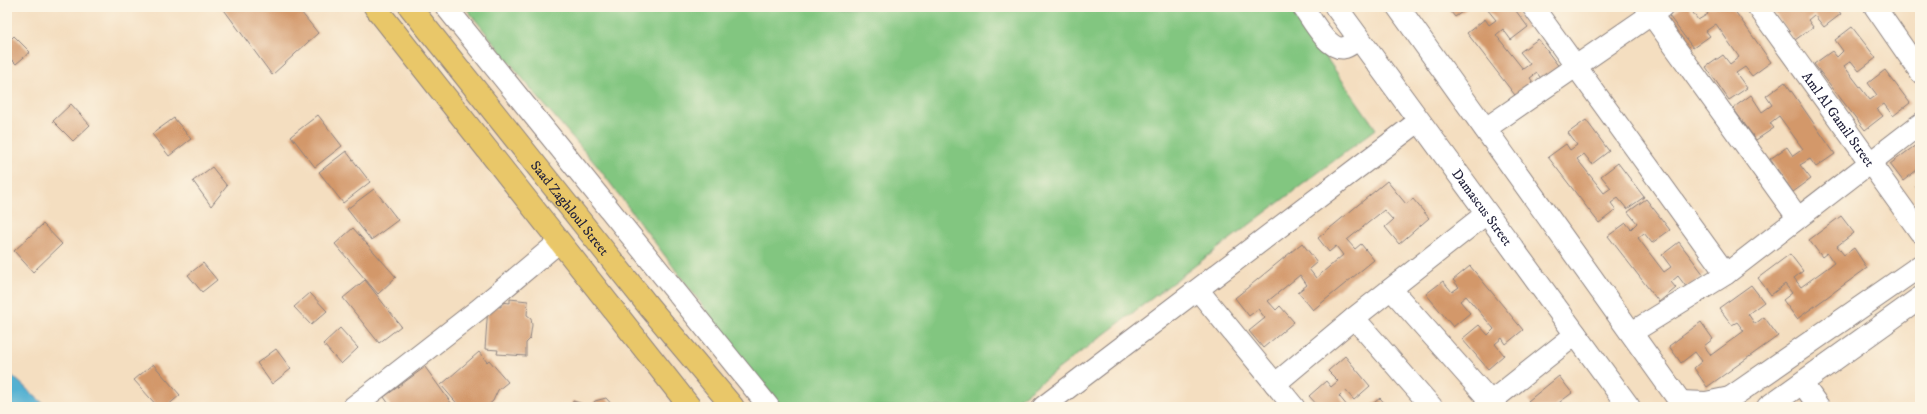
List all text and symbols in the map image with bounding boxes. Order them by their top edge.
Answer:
street label: Aml Al Gamil Street [1797,68,1878,171]
street label: Saad Zaghloul Street [526,157,613,260]
street label: Damascus Street [1448,166,1516,250]

